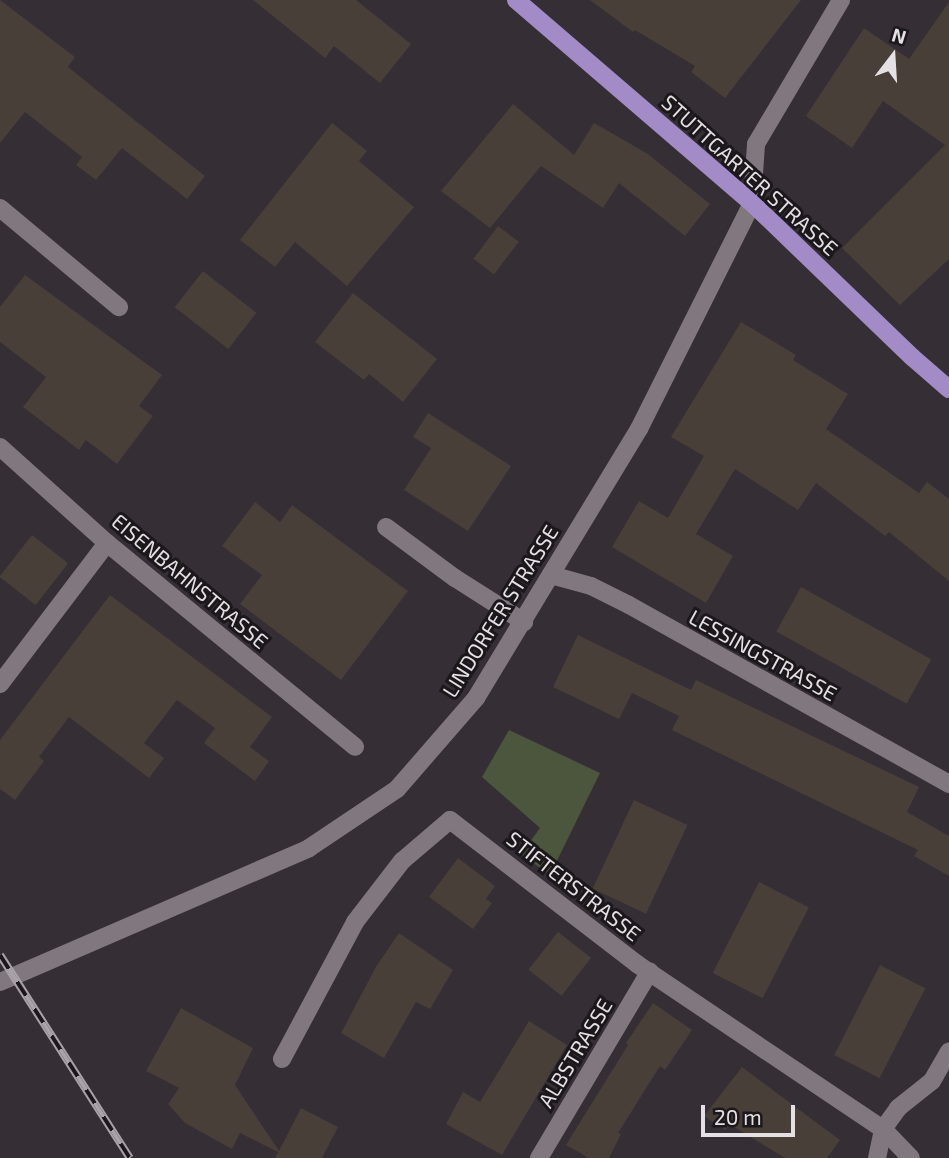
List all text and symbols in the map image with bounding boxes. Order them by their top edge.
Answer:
north arrow [858,21,928,91]
text: N [889,22,909,48]
street label: STUTTGARTER STRASSE [657,89,843,261]
street label: EISENBAHNSTRASSE [107,508,273,654]
street label: LINDORFER STRASSE [437,520,563,702]
street label: LESSINGSTRASSE [685,604,841,706]
street label: STIFTERSTRASSE [502,826,646,946]
street label: ALBSTRASSE [533,994,617,1112]
scale bar [704,1092,799,1136]
text: 20 m [714,1104,762,1129]

